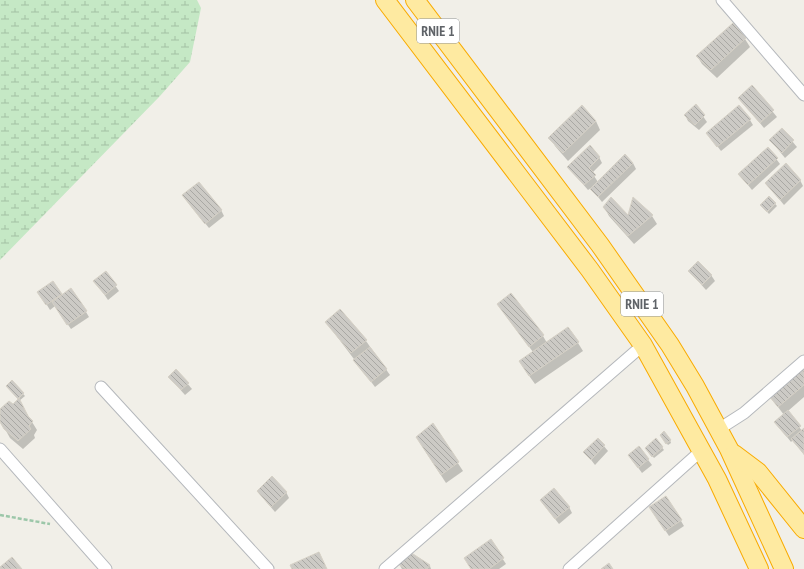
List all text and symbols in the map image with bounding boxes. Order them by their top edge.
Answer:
road number: RNIE 1 [417,19,459,43]
road number: RNIE 1 [621,292,663,316]

